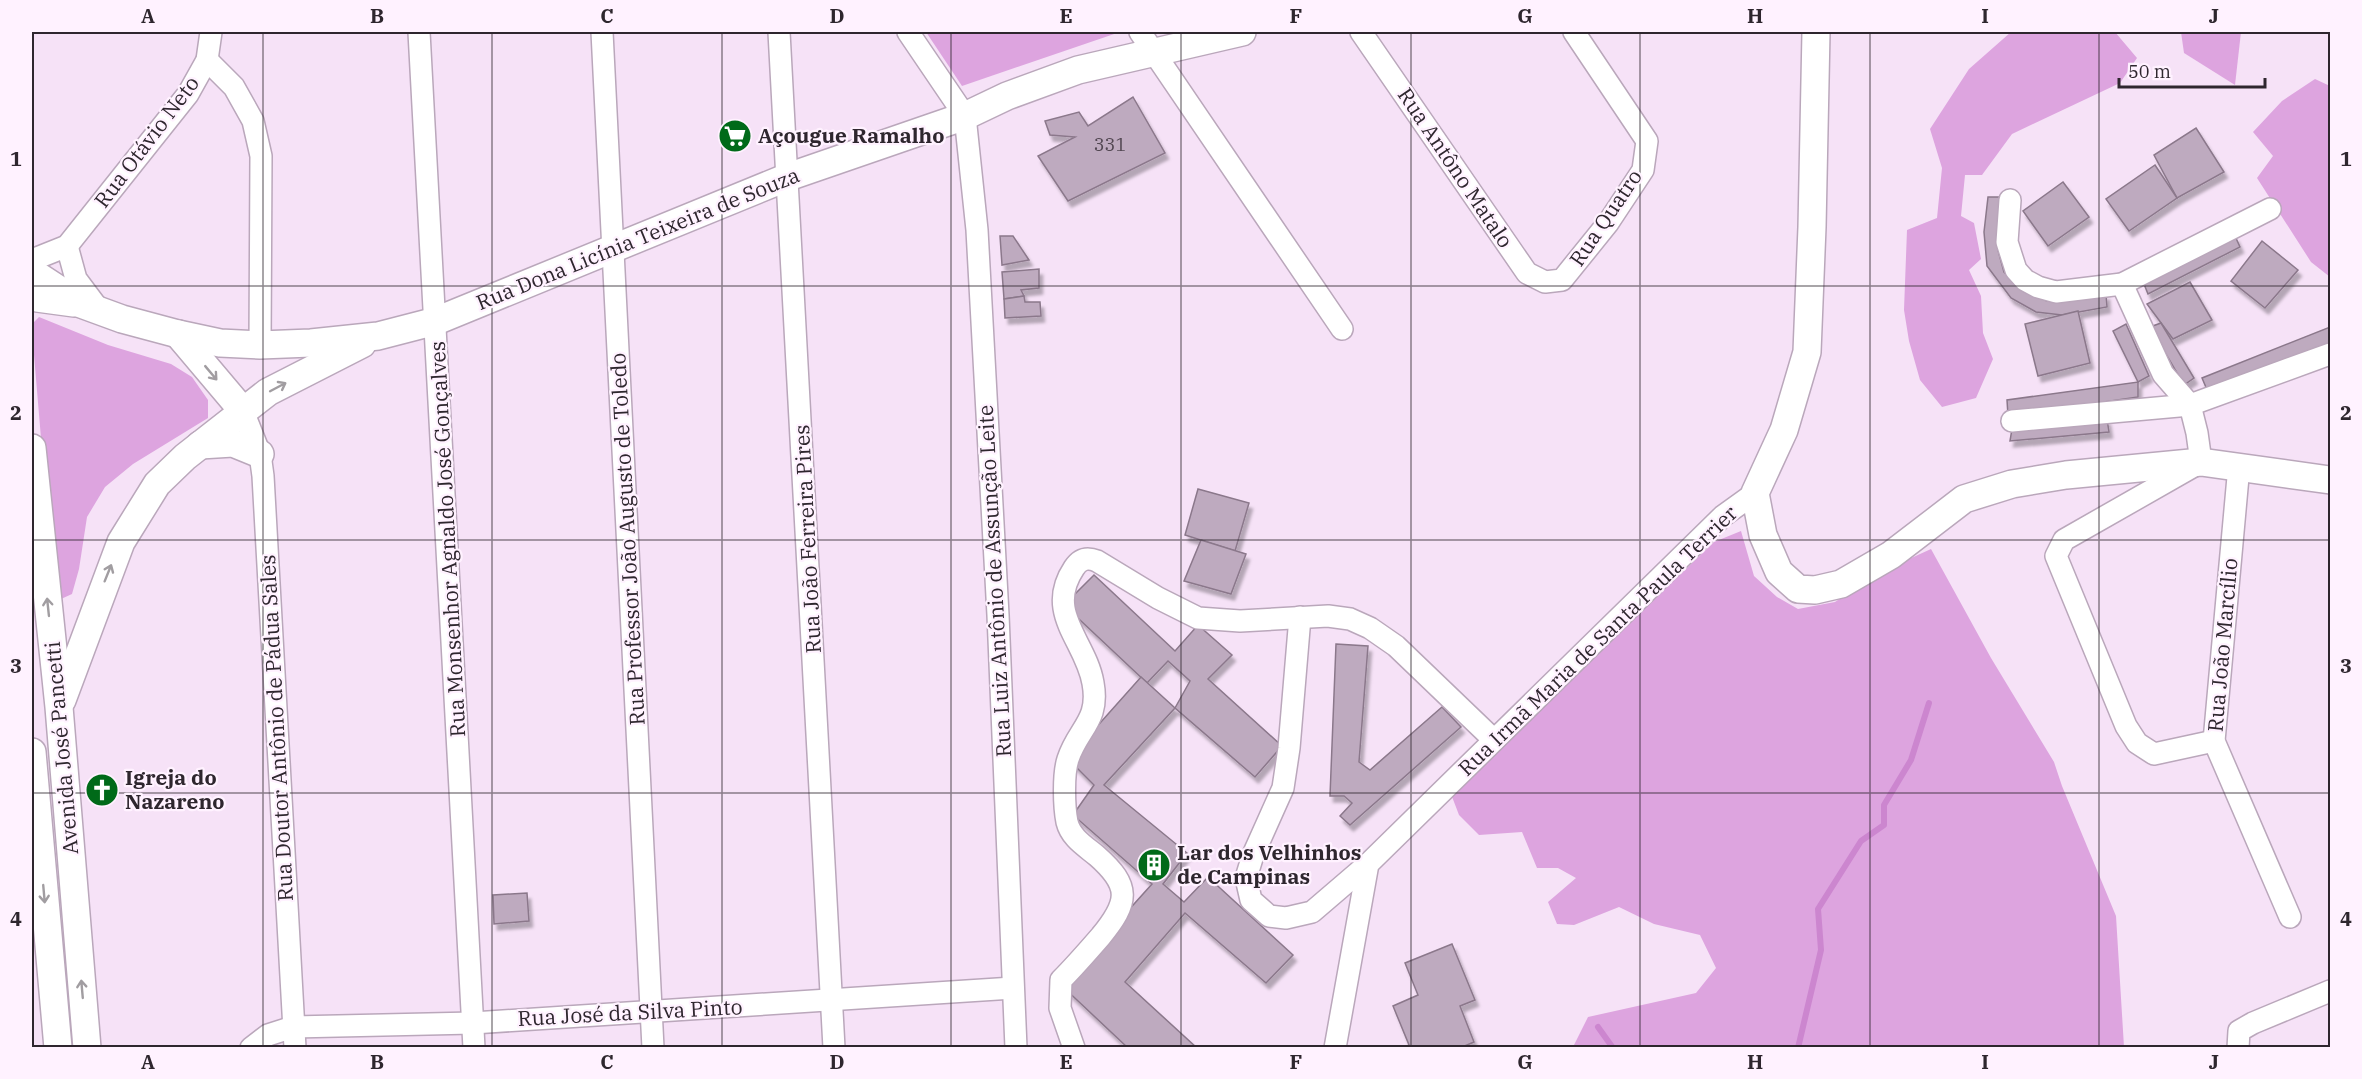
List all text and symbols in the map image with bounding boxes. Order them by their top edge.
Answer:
text: A [141,2,155,29]
text: B [370,2,384,29]
text: C [600,2,614,29]
text: D [829,2,845,29]
text: E [1059,2,1073,29]
text: F [1290,2,1302,29]
text: G [1517,2,1533,29]
text: H [1747,2,1763,29]
text: I [1981,2,1989,29]
text: J [2209,2,2219,29]
scale bar [2119,51,2264,89]
text: 50 m [2128,60,2171,83]
street label: Rua Otávio Neto [87,70,205,213]
street label: Rua Antôno Matalo [1392,82,1520,253]
supermarket icon: Açougue Ramalho [717,118,753,154]
place label: Açougue Ramalho [758,121,944,149]
house number: 331 [1094,133,1126,156]
text: 1 [10,145,22,172]
text: 1 [2340,145,2352,172]
street label: Rua Dona Licínia Teixeira de Souza [472,160,803,316]
street label: Rua Quatro [1562,164,1648,271]
street label: Rua Monsenhor Agnaldo José Gonçalves [423,340,471,738]
street label: Rua Professor João Augusto de Toledo [603,352,651,726]
one-way arrow [204,365,218,380]
one-way arrow [269,381,287,392]
text: 2 [10,399,22,426]
text: 2 [2340,399,2352,426]
street label: Rua Luiz Antônio de Assunção Leite [971,404,1017,758]
street label: Rua João Ferreira Pires [787,424,827,654]
street label: Rua Irmã Maria de Santa Paula Terrier [1452,499,1743,782]
street label: Rua Doutor Antônio de Pádua Sales [253,554,299,902]
street label: Rua João Marcílio [2200,557,2244,733]
one-way arrow [103,565,114,583]
one-way arrow [42,597,53,617]
street label: Avenida José Pancetti [38,640,84,856]
text: 3 [10,652,22,679]
text: 3 [2340,652,2352,679]
place label: Igreja do Nazareno [125,763,225,815]
church icon: Igreja do Nazareno [84,772,120,808]
place label: Lar dos Velhinhos de Campinas [1177,838,1361,890]
building icon: Lar dos Velhinhos de Campinas [1136,847,1172,883]
one-way arrow [39,883,50,903]
text: 4 [10,905,22,932]
text: 4 [2340,905,2352,932]
one-way arrow [77,980,88,1000]
street label: Rua José da Silva Pinto [517,992,743,1032]
text: A [141,1048,155,1075]
text: B [370,1048,384,1075]
text: C [600,1048,614,1075]
text: D [829,1048,845,1075]
text: E [1059,1048,1073,1075]
text: F [1290,1048,1302,1075]
text: G [1517,1048,1533,1075]
text: H [1747,1048,1763,1075]
text: I [1981,1048,1989,1075]
text: J [2209,1048,2219,1075]

